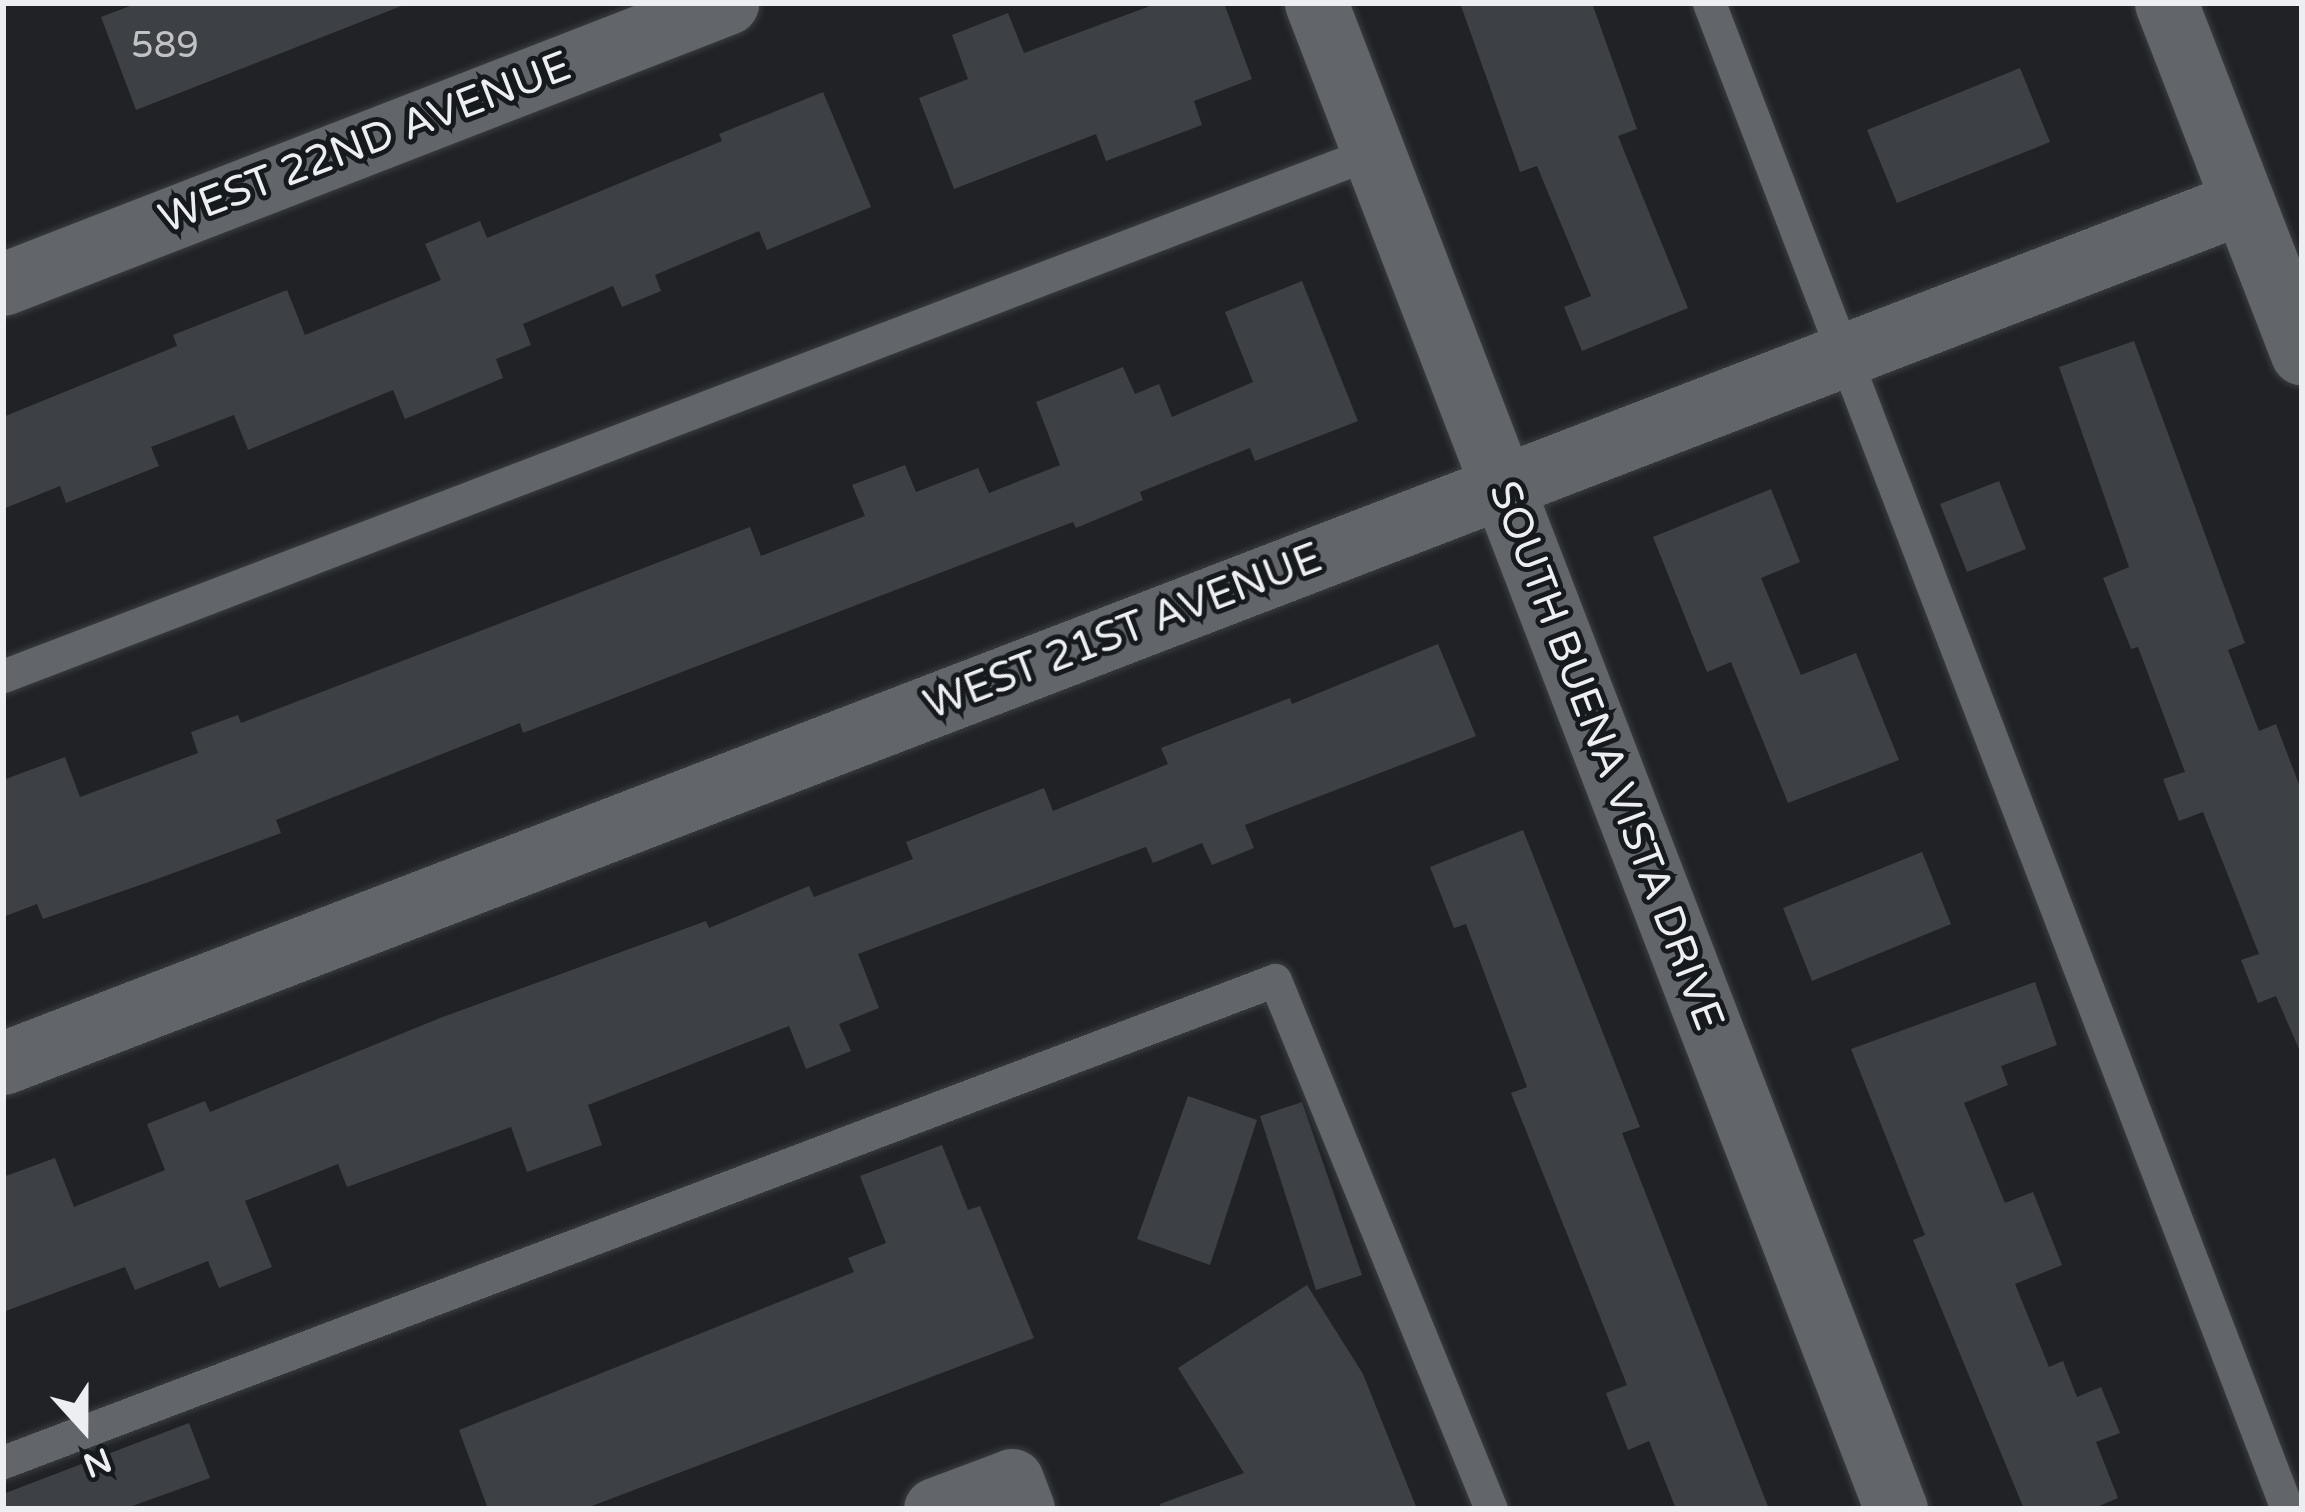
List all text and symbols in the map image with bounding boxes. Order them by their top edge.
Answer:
house number: 589 [131,24,199,68]
street label: WEST 22ND AVENUE [152,41,578,245]
street label: SOUTH BUENA VISTA DRIVE [1478,474,1734,1038]
street label: WEST 21ST AVENUE [917,533,1329,731]
north arrow [24,1368,144,1488]
text: N [78,1439,116,1485]

